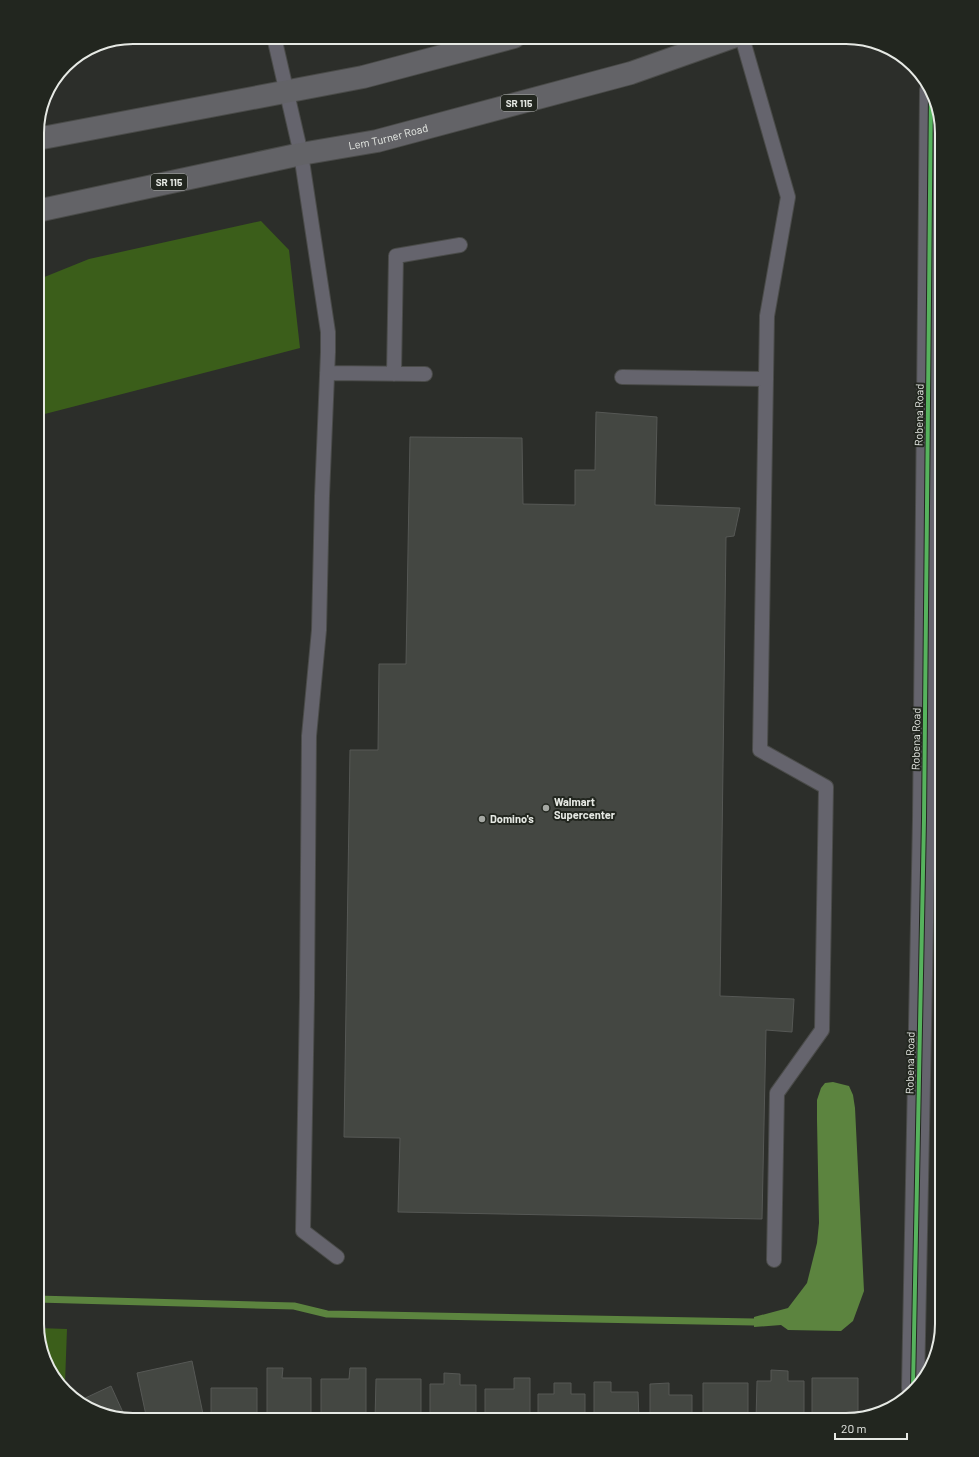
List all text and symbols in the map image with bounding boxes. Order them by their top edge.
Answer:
road number: SR 115 [501,95,537,111]
street label: Lem Turner Road [347,121,429,152]
road number: SR 115 [151,174,187,190]
street label: Robena Road [911,384,926,446]
street label: Robena Road [908,708,923,770]
place label: Walmart Supercenter [554,795,616,821]
marker: Walmart Supercenter [541,803,551,813]
place label: Domino's [490,812,534,825]
marker: Domino's [477,814,487,824]
street label: Robena Road [902,1032,917,1094]
scale bar [835,1415,907,1441]
text: 20 m [841,1421,867,1435]

